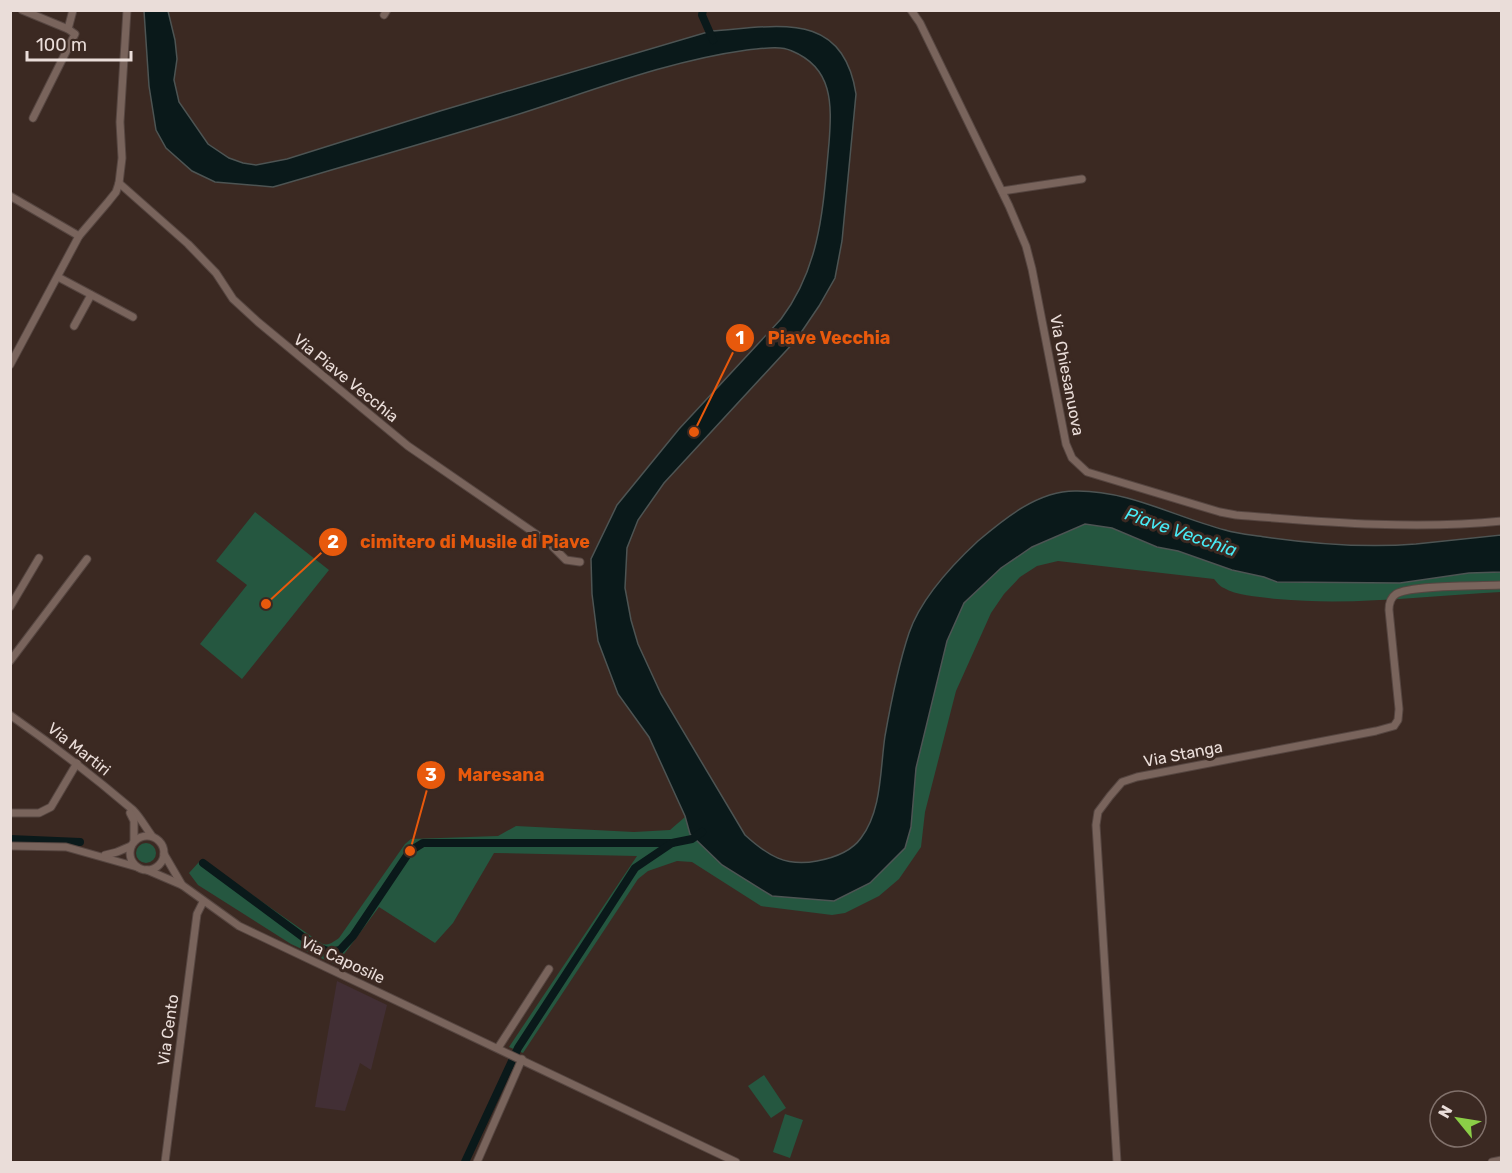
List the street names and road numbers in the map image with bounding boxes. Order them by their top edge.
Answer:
street label: Via Chiesanuova [1046,313,1088,437]
street label: Via Piave Vecchia [290,330,402,426]
street label: Via Martiri [44,719,114,779]
street label: Via Stanga [1142,737,1224,771]
street label: Via Caposile [298,932,388,988]
street label: Via Cento [154,993,182,1067]

